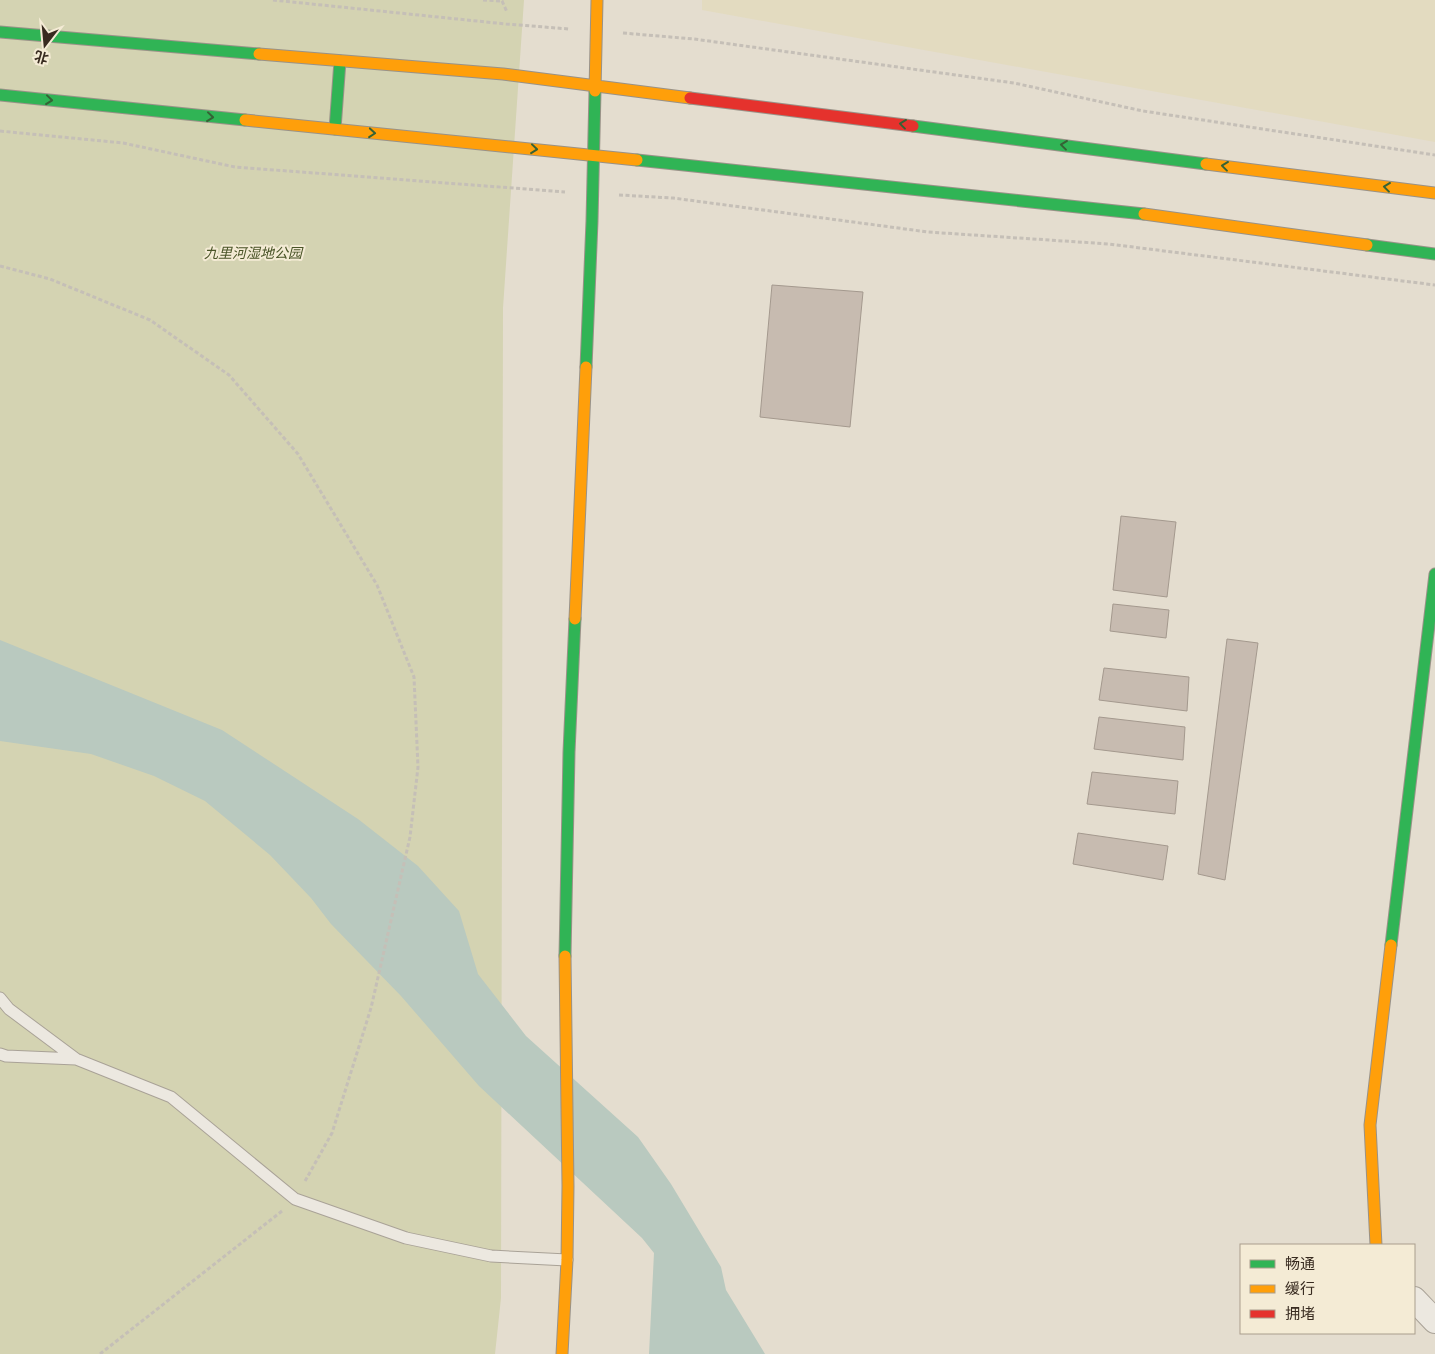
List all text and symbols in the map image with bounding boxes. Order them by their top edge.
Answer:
north arrow [20,20,70,70]
text: 北 [32,47,51,68]
one-way arrow [45,95,53,106]
one-way arrow [206,111,214,122]
one-way arrow [899,120,907,130]
one-way arrow [368,127,376,138]
one-way arrow [1060,140,1068,151]
one-way arrow [530,143,538,154]
one-way arrow [1221,161,1229,172]
one-way arrow [1382,182,1390,193]
park label: 九里河湿地公园 [204,244,304,262]
legend [1240,1244,1415,1334]
text: 畅通 [1285,1254,1315,1273]
text: 缓行 [1285,1279,1315,1298]
text: 拥堵 [1285,1304,1315,1323]

